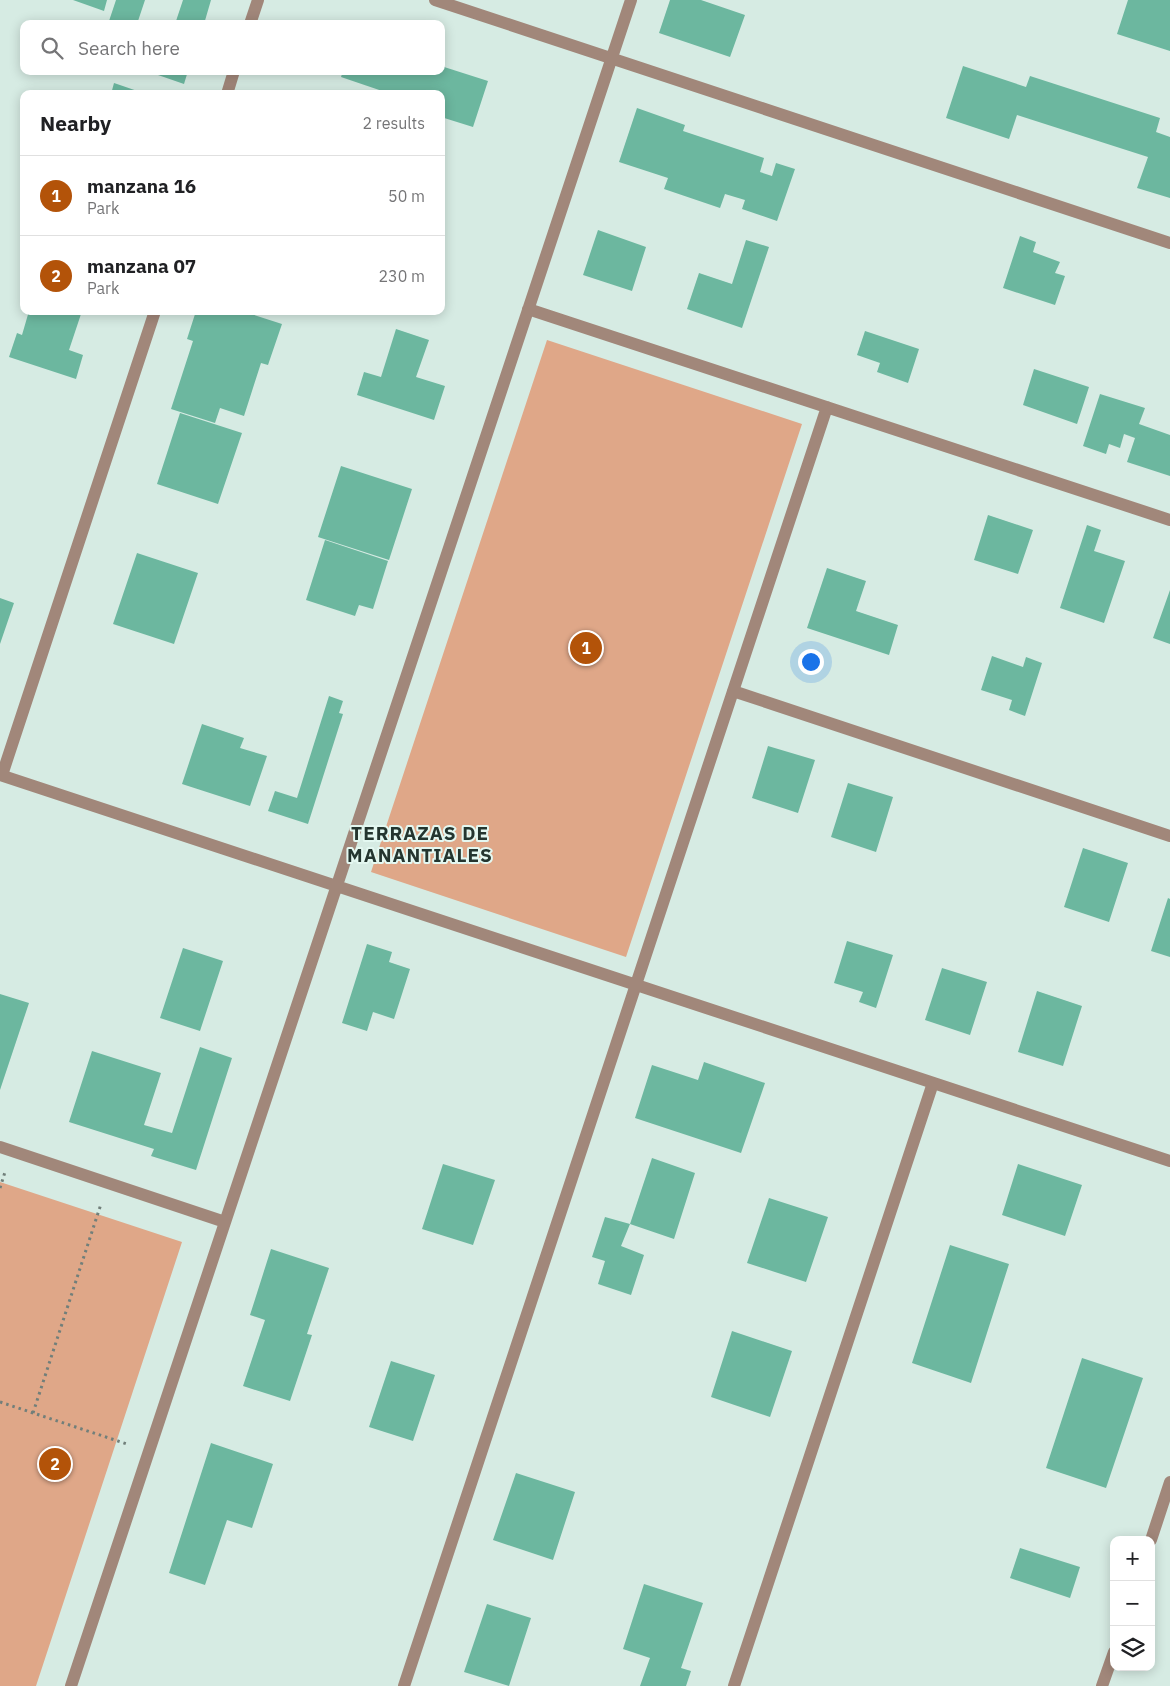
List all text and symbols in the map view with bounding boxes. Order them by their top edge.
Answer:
search box [20,20,445,75]
icon: search [38,34,66,62]
text: Search here [78,36,180,60]
text: Nearby [40,109,111,137]
text: 2 results [362,113,425,133]
text: manzana 16 [87,174,196,198]
text: 1 [51,186,61,206]
text: 50 m [388,186,425,206]
text: Park [87,198,119,218]
text: manzana 07 [87,254,196,278]
text: 2 [51,266,61,286]
text: 230 m [378,266,425,286]
text: Park [87,278,119,298]
pin: 1 [570,629,602,667]
your location [798,649,824,675]
district label: TERRAZAS DE MANANTIALES [347,821,493,867]
pin: 2 [39,1445,71,1483]
map controls [1110,1536,1155,1671]
button: + [1110,1536,1155,1581]
button: − [1110,1581,1155,1626]
button: layers [1110,1626,1155,1671]

